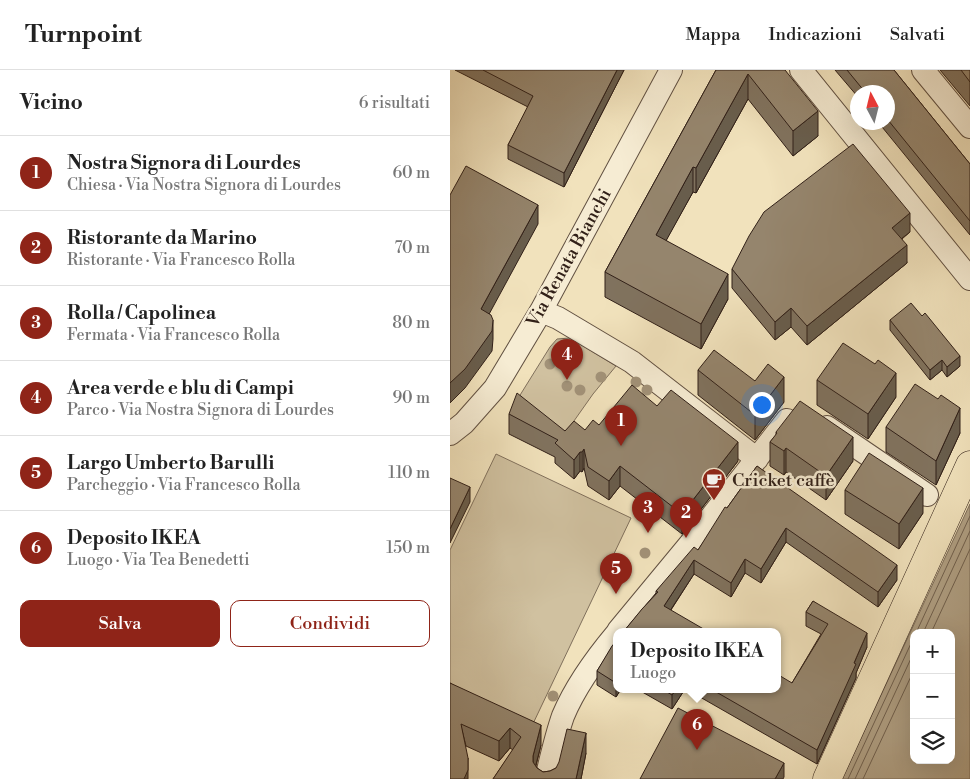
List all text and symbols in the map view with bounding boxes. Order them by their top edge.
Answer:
text: Turnpoint [25,20,142,50]
text: Mappa [686,23,740,46]
text: Indicazioni [768,23,862,46]
text: Salvati [890,23,945,46]
north arrow [850,85,895,130]
text: Vicino [20,90,83,116]
text: 6 risultati [359,93,430,113]
text: Nostra Signora di Lourdes [67,151,301,175]
text: 1 [32,163,40,183]
text: 60 m [392,163,430,183]
text: Chiesa · Via Nostra Signora di Lourdes [67,175,341,195]
street label: Via Renata Bianchi [521,184,617,332]
text: Ristorante da Marino [67,226,257,250]
text: 2 [31,238,41,258]
text: 70 m [394,238,430,258]
text: Ristorante · Via Francesco Rolla [67,250,295,270]
text: Rolla / Capolinea [67,301,216,325]
text: 3 [31,313,41,333]
text: 80 m [392,313,430,333]
text: Fermata · Via Francesco Rolla [67,325,280,345]
pin: 4 [551,339,583,380]
text: Area verde e blu di Campi [67,376,294,400]
text: 4 [31,388,41,408]
text: 90 m [392,388,430,408]
your location [749,392,775,418]
text: Parco · Via Nostra Signora di Lourdes [67,400,334,420]
pin: 1 [605,405,637,446]
text: Largo Umberto Barulli [67,451,274,475]
text: 5 [31,463,41,483]
text: 110 m [388,463,430,483]
cafe icon: Cricket caffè [701,467,727,501]
place label: Cricket caffè [732,469,835,492]
text: Parcheggio · Via Francesco Rolla [67,475,301,495]
pin: 3 [632,492,664,533]
pin: 2 [670,497,702,538]
text: Deposito IKEA [67,526,201,550]
text: 6 [31,538,41,558]
text: 150 m [386,538,430,558]
text: Luogo · Via Tea Benedetti [67,550,249,570]
pin: 5 [600,553,632,594]
button: Salva [20,600,220,647]
button: Condividi [230,600,430,647]
popup [613,628,781,693]
map controls [910,629,955,764]
button: + [910,629,955,674]
text: Deposito IKEA [630,639,764,663]
text: Luogo [630,663,676,683]
button: − [910,674,955,719]
pin: 6 [681,709,713,750]
button: layers [910,719,955,764]

